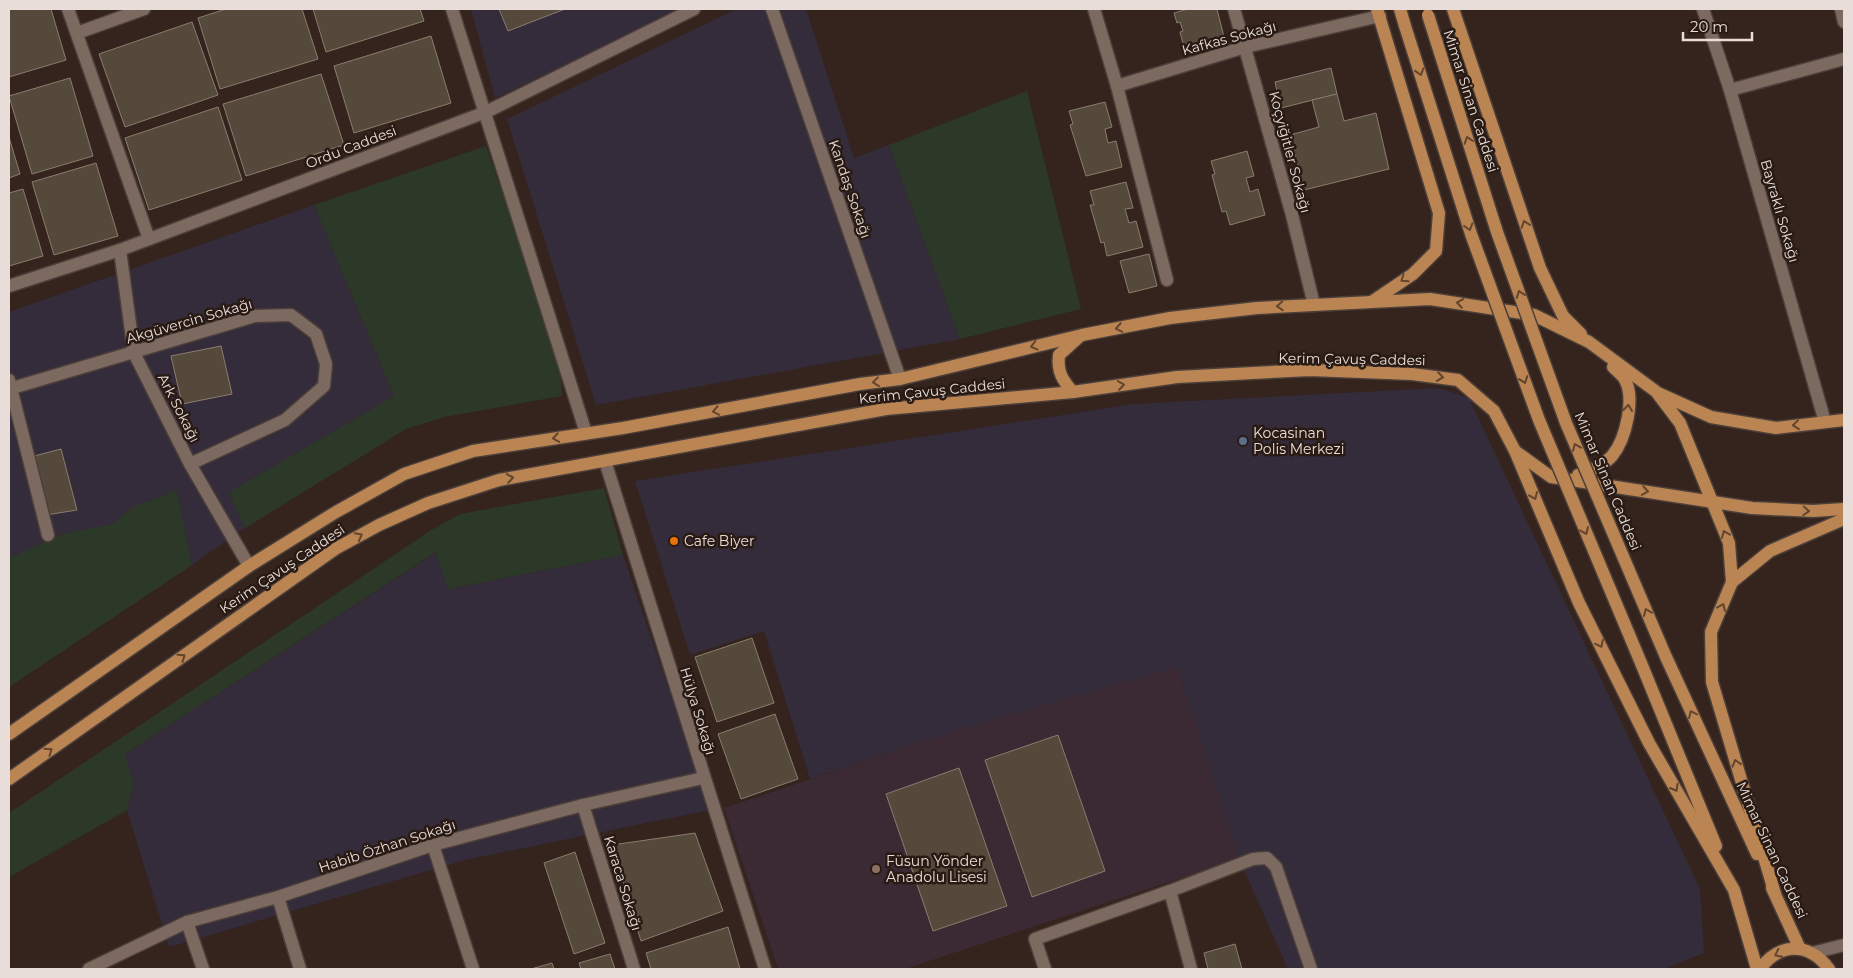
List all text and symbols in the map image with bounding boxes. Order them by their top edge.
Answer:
scale bar [1683,10,1752,42]
street label: Kafkas Sokağı [1180,17,1278,59]
text: 20 m [1690,17,1728,36]
street label: Mimar Sinan Caddesi [1439,27,1503,175]
one-way arrow [1414,68,1424,76]
street label: Koçyiğitler Sokağı [1265,89,1315,215]
street label: Ordu Caddesi [303,121,399,173]
one-way arrow [1464,136,1474,145]
street label: Kandaş Sokağı [825,137,875,241]
street label: Bayraklı Sokağı [1757,157,1803,265]
one-way arrow [1521,220,1531,228]
one-way arrow [1463,223,1473,231]
one-way arrow [1401,273,1410,282]
one-way arrow [1516,290,1526,299]
street label: Akgüvercin Sokağı [124,294,254,348]
one-way arrow [1455,299,1464,309]
one-way arrow [1276,301,1284,312]
one-way arrow [1115,322,1124,332]
one-way arrow [1030,340,1039,351]
street label: Kerim Çavuş Caddesi [1278,349,1426,369]
street label: Ark Sokağı [154,371,204,445]
one-way arrow [1436,372,1445,382]
street label: Kerim Çavuş Caddesi [858,374,1006,408]
one-way arrow [1518,375,1528,384]
one-way arrow [872,376,880,387]
one-way arrow [1118,380,1126,391]
one-way arrow [1622,404,1633,412]
one-way arrow [712,405,720,415]
street label: Mimar Sinan Caddesi [1571,409,1645,553]
one-way arrow [1792,419,1800,430]
place label: Kocasinan Polis Merkezi [1253,424,1344,458]
one-way arrow [551,432,559,443]
marker: Kocasinan Polis Merkezi [1237,435,1249,447]
one-way arrow [1572,443,1582,451]
one-way arrow [506,473,515,483]
one-way arrow [1641,485,1650,495]
one-way arrow [1528,491,1538,500]
one-way arrow [1802,505,1810,516]
street label: Kerim Çavuş Caddesi [216,520,348,618]
one-way arrow [1579,526,1590,535]
one-way arrow [1721,530,1732,539]
one-way arrow [354,532,363,542]
place label: Cafe Biyer [684,532,755,550]
marker: Cafe Biyer [668,535,680,547]
one-way arrow [1716,603,1726,612]
one-way arrow [1642,608,1653,617]
one-way arrow [1594,639,1604,648]
one-way arrow [176,654,186,663]
street label: Hülya Sokağı [676,665,720,757]
one-way arrow [1688,710,1699,719]
one-way arrow [43,748,53,757]
one-way arrow [1732,760,1742,768]
street label: Mimar Sinan Caddesi [1732,779,1812,921]
one-way arrow [1668,783,1678,792]
street label: Habib Özhan Sokağı [316,815,458,877]
street label: Karaca Sokağı [600,833,646,933]
place label: Füsun Yönder Anadolu Lisesi [886,852,987,886]
marker: Füsun Yönder Anadolu Lisesi [870,863,882,875]
one-way arrow [1774,948,1783,958]

